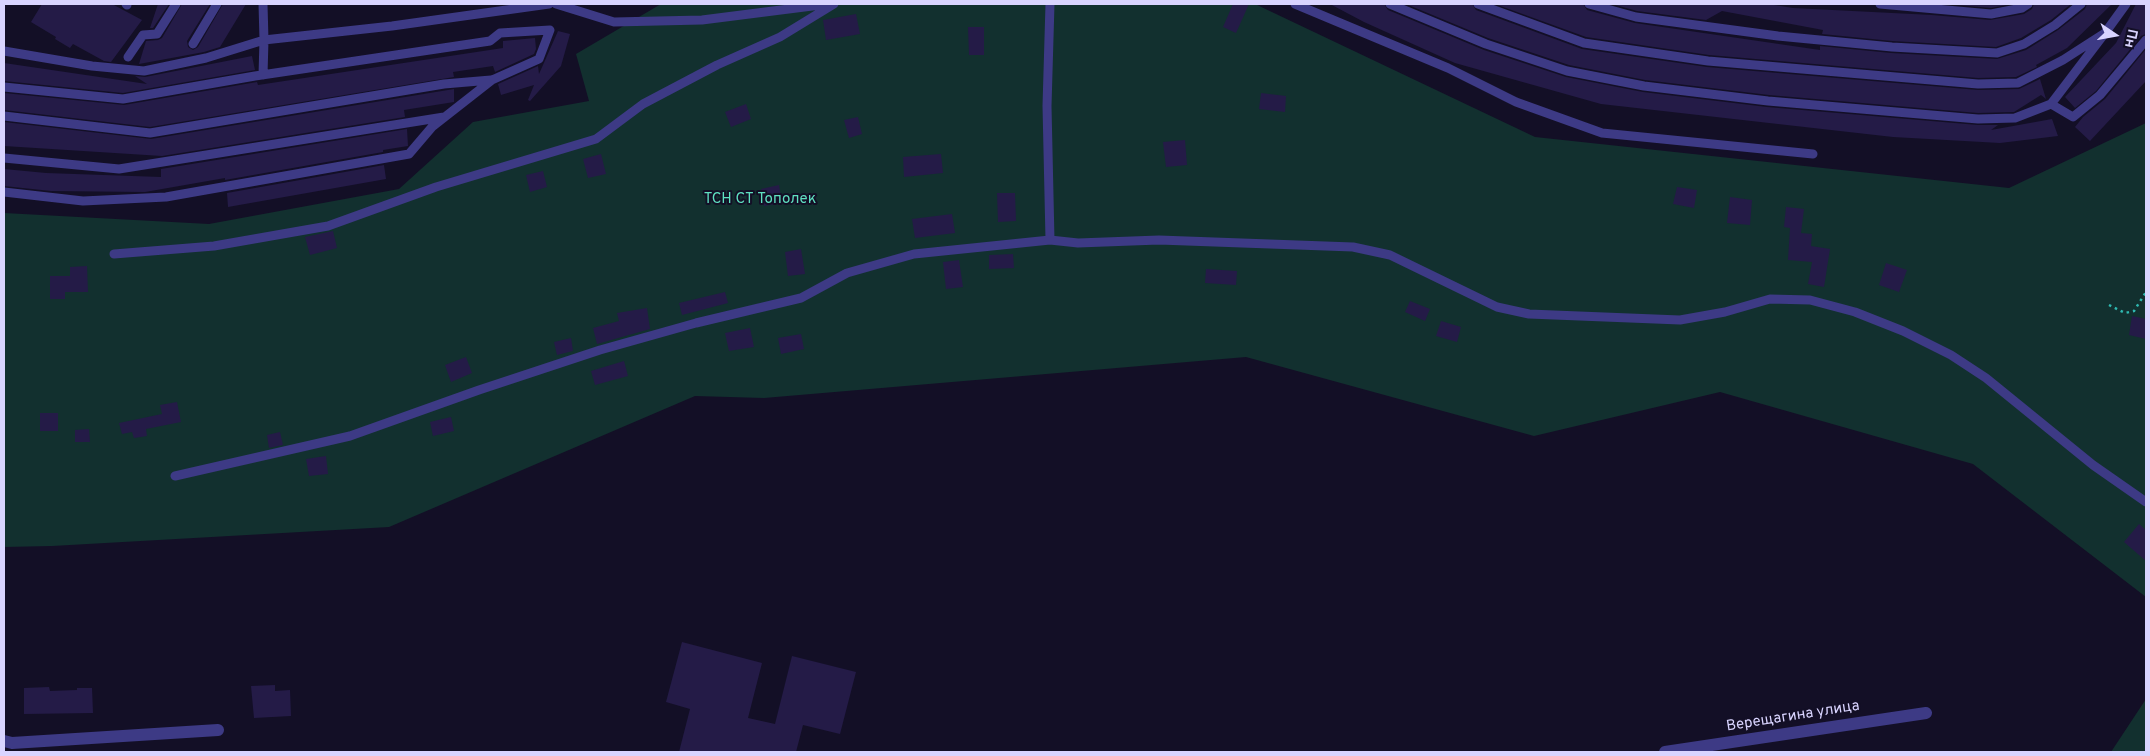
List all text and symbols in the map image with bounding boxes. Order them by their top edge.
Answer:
north arrow [2090,10,2140,60]
text: Пн [2120,27,2140,49]
park label: ТСН СТ Тополек [704,191,816,209]
street label: Верещагина улица [1725,698,1861,736]

